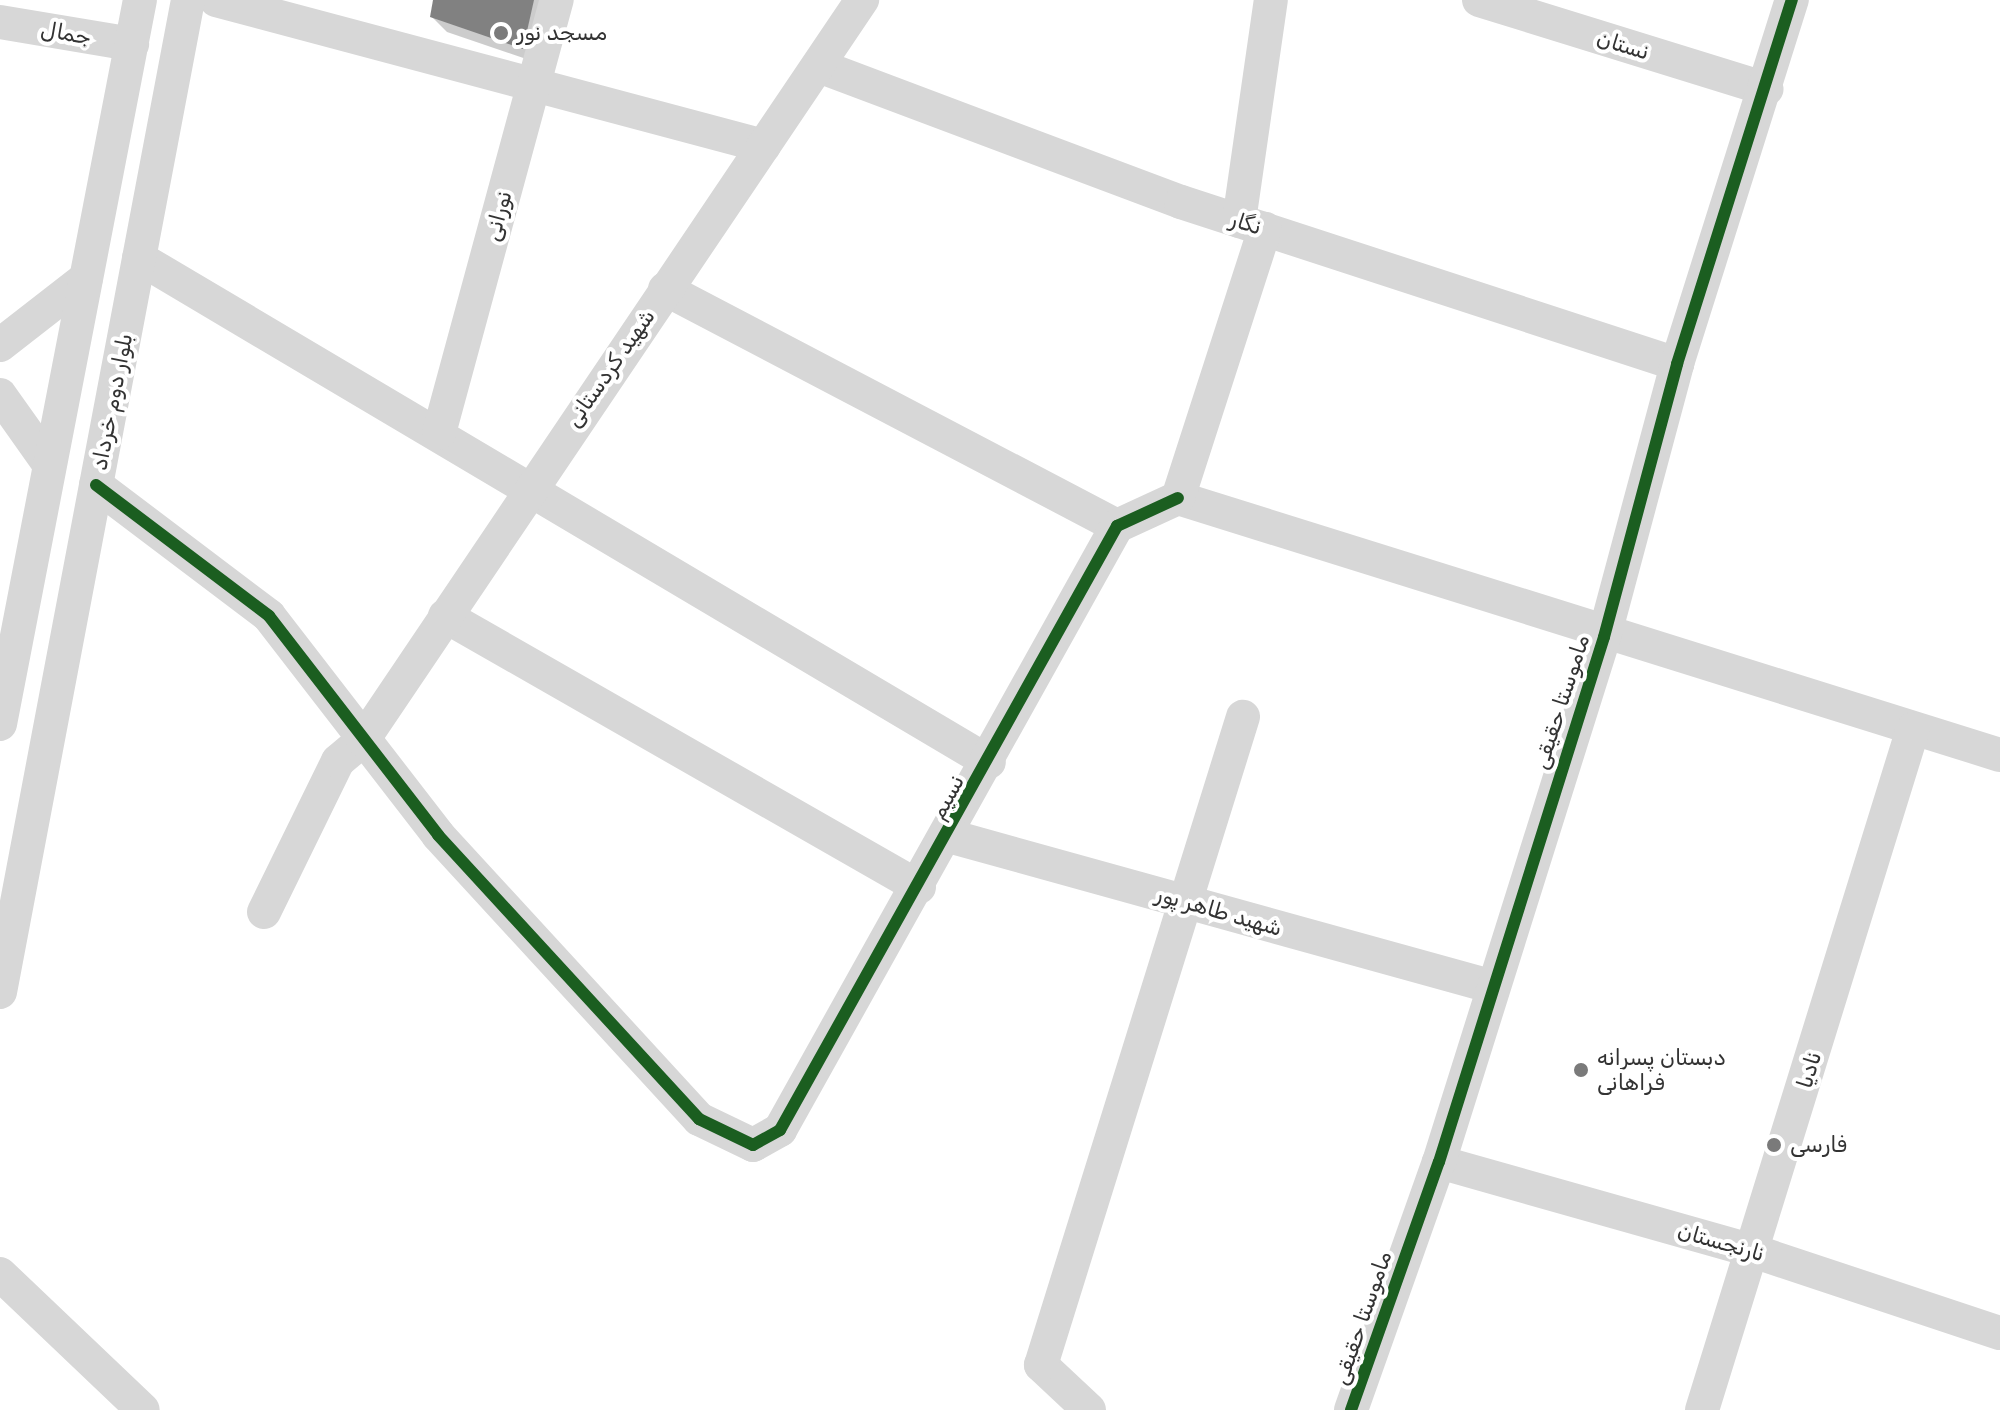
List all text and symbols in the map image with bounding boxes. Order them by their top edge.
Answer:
street label: جمال [39,16,93,50]
place label: مسجد نور [517,20,607,46]
marker: مسجد نور [492,24,510,42]
street label: نستان [1594,25,1652,65]
street label: نورانی [479,188,517,244]
street label: نگار [1227,206,1265,240]
street label: شهید کردستانی [560,304,660,432]
street label: بلوار دوم خرداد [86,331,138,473]
street label: ماموستا حقیقی [1527,631,1595,773]
street label: نسیم [924,770,970,824]
street label: شهید طاهر پور [1153,880,1285,942]
place label: دبستان پسرانه فراهانی [1597,1044,1726,1096]
street label: نادیا [1791,1049,1827,1091]
marker: دبستان پسرانه فراهانی [1572,1061,1590,1079]
place label: فارسی [1790,1132,1847,1158]
marker: فارسی [1765,1136,1783,1154]
street label: نارنجستان [1675,1217,1767,1267]
street label: ماموستا حقیقی [1327,1248,1397,1388]

